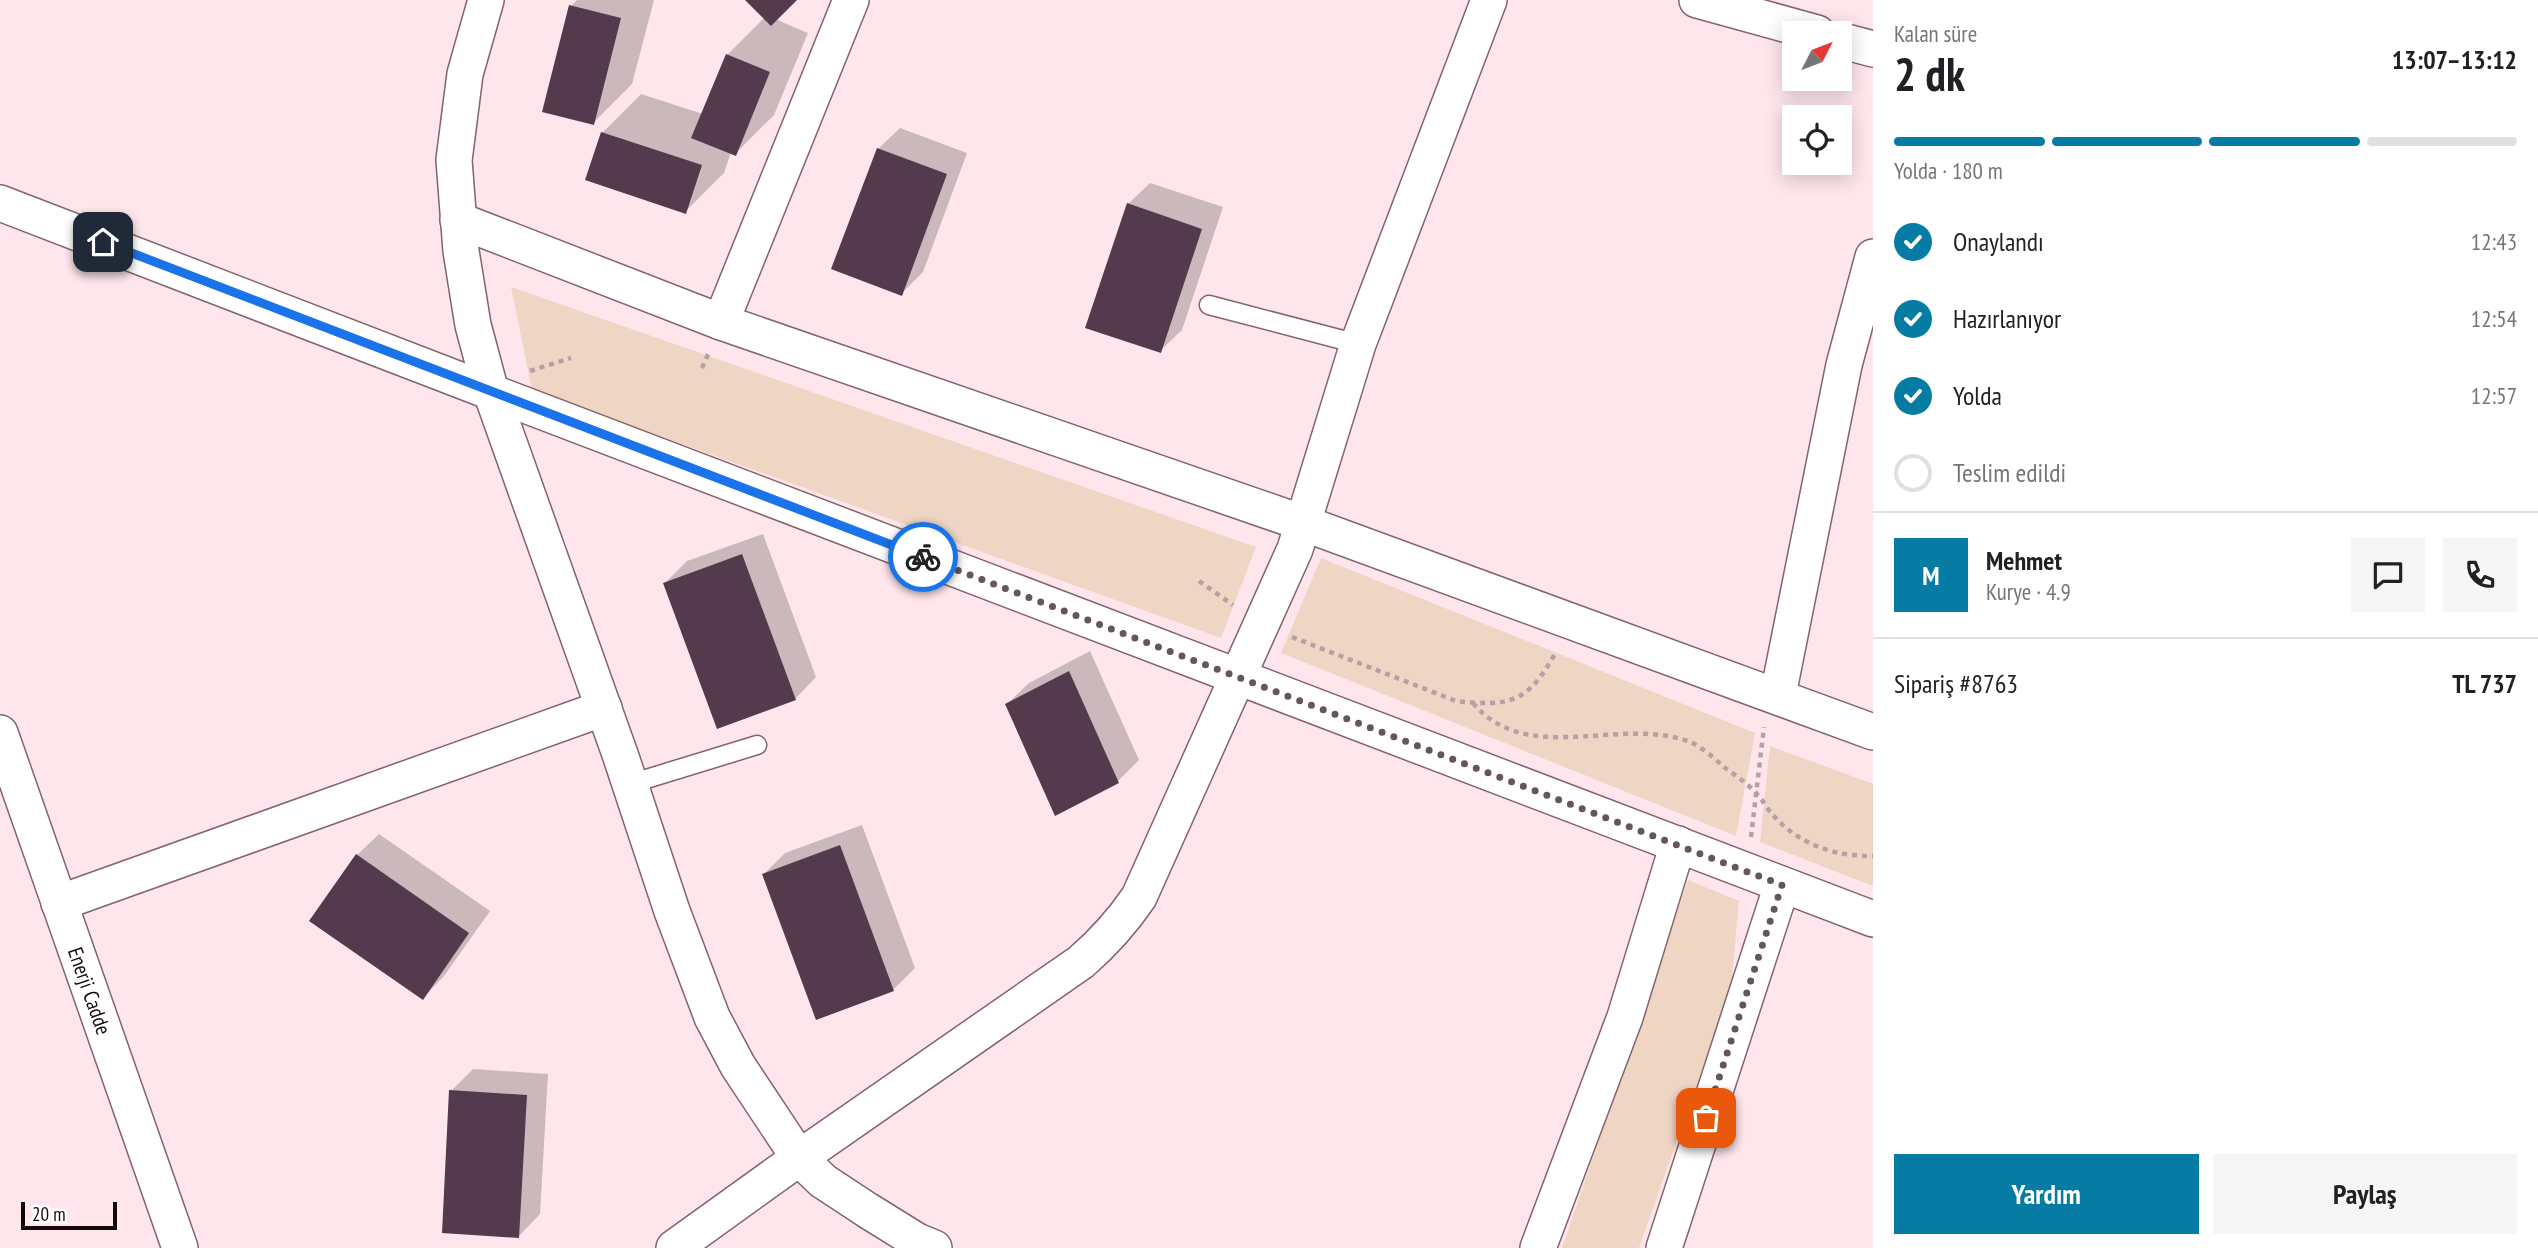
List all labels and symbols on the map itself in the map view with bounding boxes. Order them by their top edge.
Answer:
north arrow [1782,21,1852,91]
pin [73,212,133,272]
courier [888,522,958,592]
street label: Enerji Cadde [62,943,118,1038]
pin [1676,1088,1736,1148]
scale bar [21,1199,117,1231]

